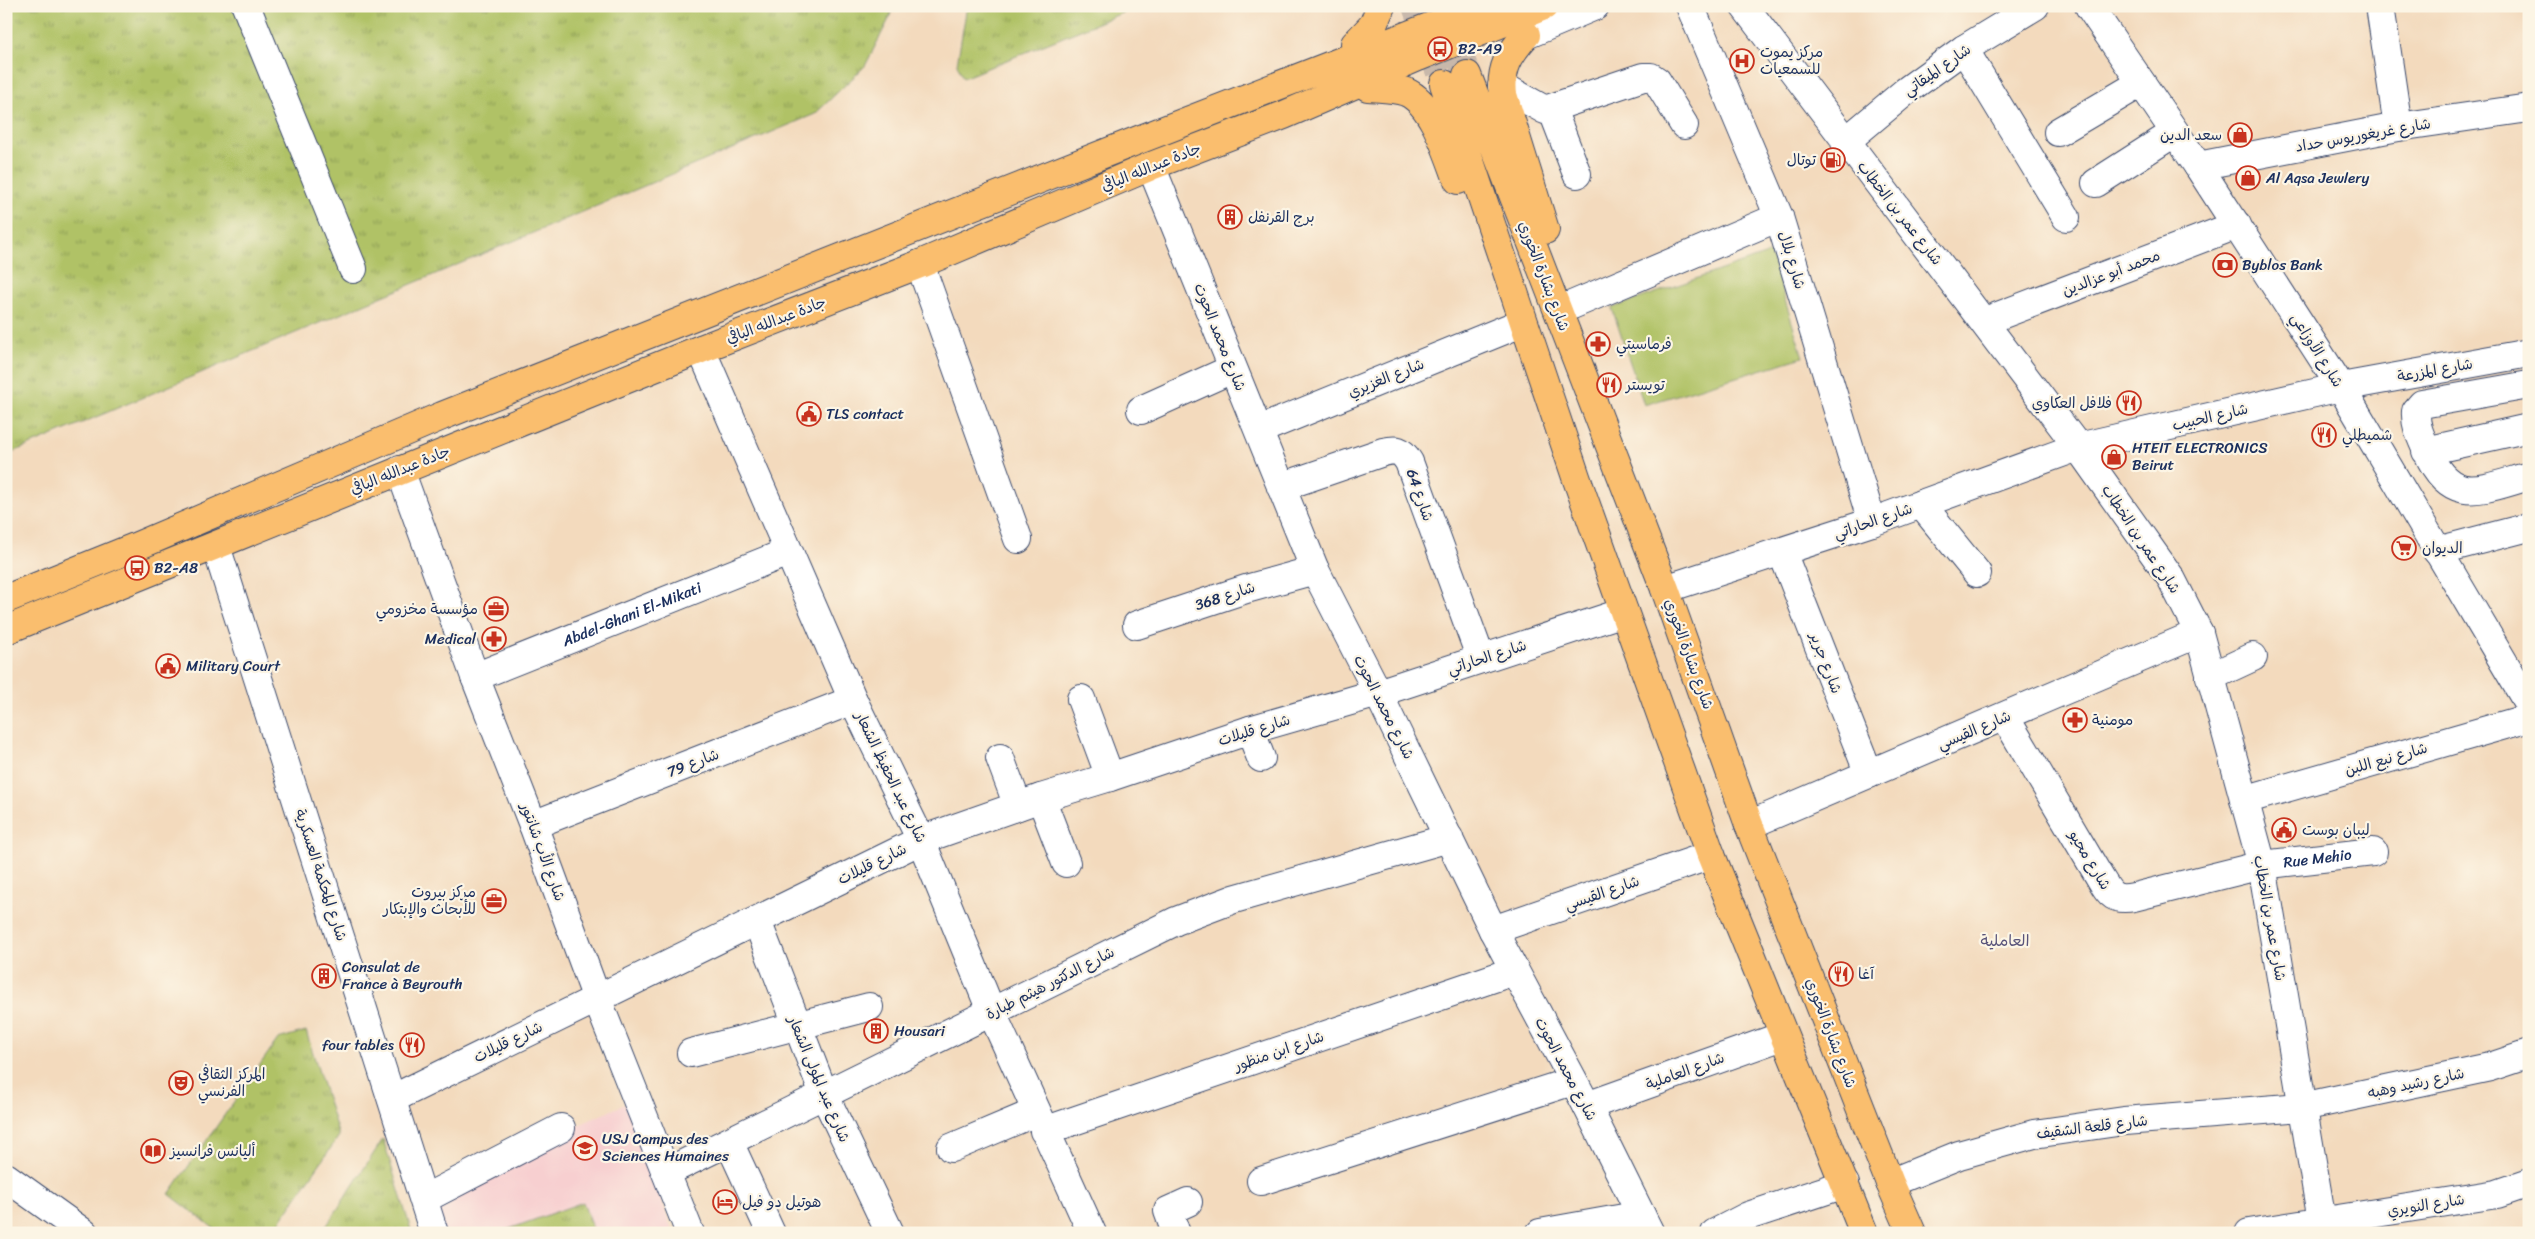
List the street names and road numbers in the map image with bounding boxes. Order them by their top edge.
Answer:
street label: شارع الميقاتي [1898,37,1976,103]
street label: شارع غريغوريوس حداد [2293,110,2433,160]
street label: جادة عبدالله اليافي [1097,135,1205,199]
street label: شارع عمر بن الخطاب [1851,155,1949,271]
street label: شارع بشارة الخوري [1511,217,1577,335]
street label: شارع بلال [1771,227,1813,293]
street label: محمد أبو عزالدين [2058,242,2164,304]
street label: شارع محمد الحوت [1187,279,1253,395]
street label: جادة عبدالله اليافي [722,289,830,351]
street label: شارع الأوزاعي [2284,307,2350,393]
street label: شارع الغزيري [1344,351,1428,405]
street label: شارع المزرعة [2395,351,2475,389]
street label: شارع الحبيب [2169,396,2251,438]
street label: جادة عبدالله اليافي [346,438,454,502]
street label: شارع 64 [1399,465,1441,525]
street label: شارع عمر بن الخطاب [2095,479,2187,599]
street label: شارع الحاراتي [1830,495,1916,547]
street label: Abdel-Ghani El-Mikati [557,574,706,654]
street label: شارع 368 [1191,574,1259,618]
street label: شارع بشارة الخوري [1657,595,1721,713]
street label: شارع جرير [1802,627,1850,697]
street label: شارع الحاراتي [1444,632,1530,682]
street label: شارع محمد الحوت [1346,650,1422,764]
street label: شارع القيسي [1933,703,2015,757]
street label: شارع عبد الحفيظ الشعار [847,706,934,847]
street label: شارع قليلات [1215,707,1293,753]
street label: شارع نبع اللبن [2341,735,2431,783]
street label: شارع 79 [663,741,723,785]
street label: شارع الأب شانتور [513,798,573,905]
street label: شارع المحكمة العسكرية [287,805,355,945]
street label: شارع محيو [2061,824,2118,895]
street label: شارع قليلات [833,836,911,892]
street label: Rue Mehio [2282,842,2353,875]
street label: شارع عمر بن الخطاب [2246,853,2294,983]
street label: شارع القيسي [1561,868,1643,918]
street label: شارع الدكتور هيثم طبارة [981,939,1119,1027]
street label: شارع بشارة الخوري [1798,974,1864,1092]
street label: شارع عبد المولى الشعار [780,1011,857,1146]
street label: شارع محمد الحوت [1528,1012,1604,1126]
street label: شارع قليلات [469,1014,547,1070]
street label: شارع ابن منظور [1229,1023,1328,1079]
street label: شارع العاملية [1642,1045,1728,1097]
street label: شارع رشيد وهبه [2365,1060,2467,1106]
street label: شارع قلعة الشقيف [2035,1107,2149,1147]
street label: شارع النويري [2385,1186,2467,1224]

